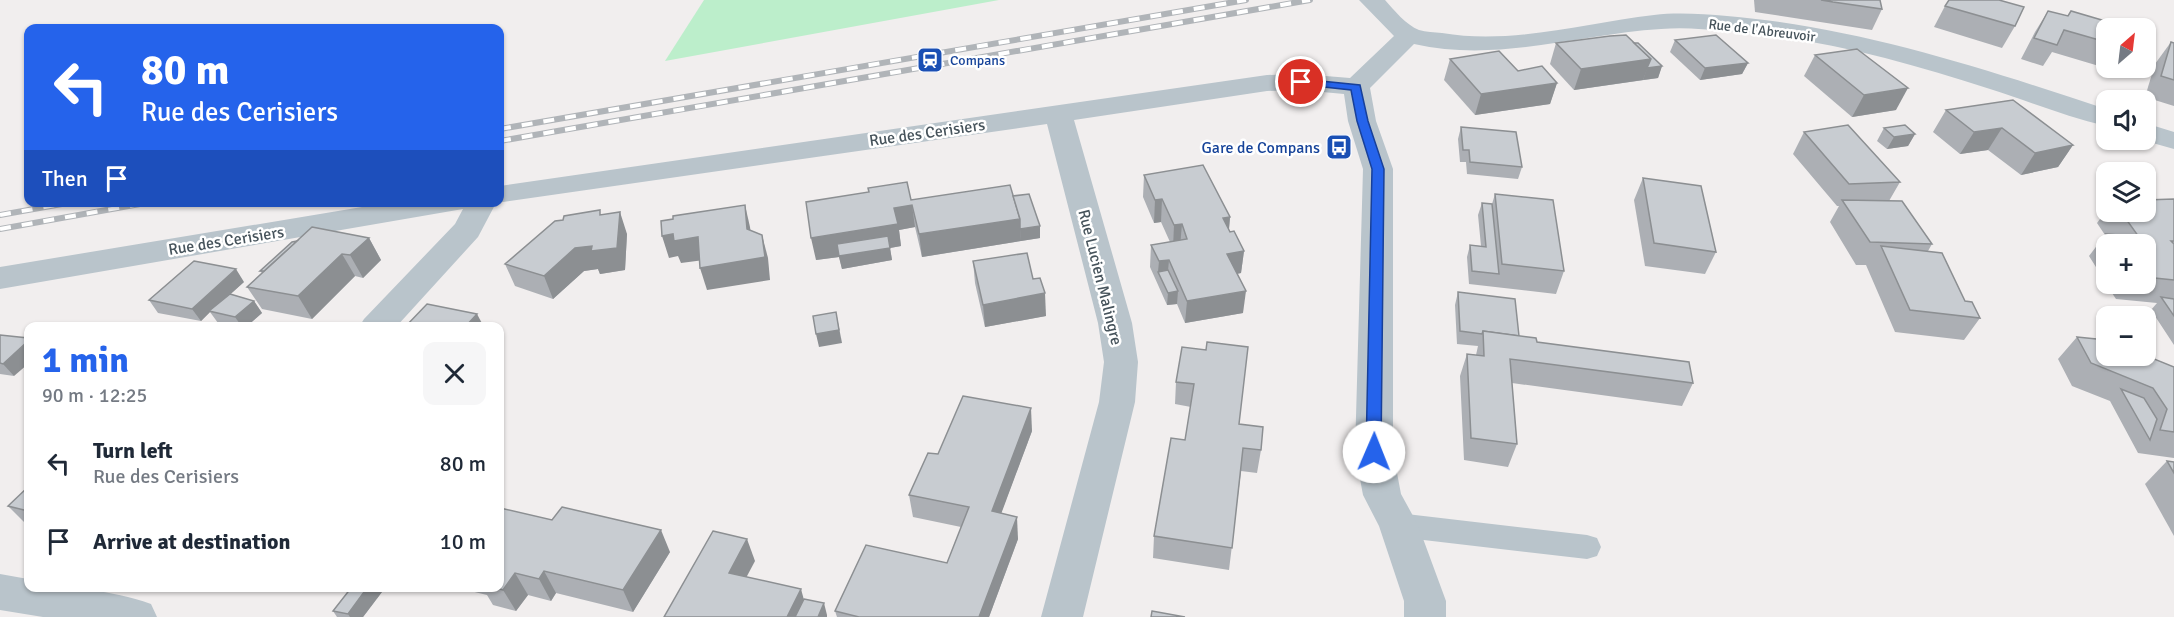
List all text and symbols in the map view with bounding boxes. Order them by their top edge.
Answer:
street label: Rue de l'Abreuvoir [1707,15,1817,46]
north arrow [2096,18,2156,78]
map controls [2096,18,2156,366]
text: 80 m [141,45,230,96]
station icon: Compans [915,45,945,75]
icon: left [42,48,120,126]
place label: Compans [950,52,1005,69]
pin [1275,56,1326,107]
icon: arrive [1284,65,1317,98]
button: sound [2096,90,2156,150]
text: Rue des Cerisiers [141,96,338,129]
street label: Rue des Cerisiers [868,115,986,151]
bus stop icon: Gare de Compans [1324,132,1354,162]
place label: Gare de Compans [1202,138,1320,158]
icon: arrive [100,162,133,195]
button: layers [2096,162,2156,222]
text: Then [42,165,88,192]
street label: Rue Lucien Malingre [1073,207,1127,347]
street label: Rue des Cerisiers [167,222,285,260]
button: + [2096,234,2156,294]
button: − [2096,306,2156,366]
text: 1 min [42,338,129,383]
button: close [423,342,486,405]
text: 90 m · 12:25 [42,383,147,408]
position arrow [1342,420,1406,484]
text: Turn left [93,437,173,464]
icon: left [42,447,75,480]
text: 80 m [440,450,486,477]
text: Rue des Cerisiers [93,464,239,489]
icon: arrive [42,525,75,558]
text: Arrive at destination [93,528,290,555]
text: 10 m [440,528,486,555]

